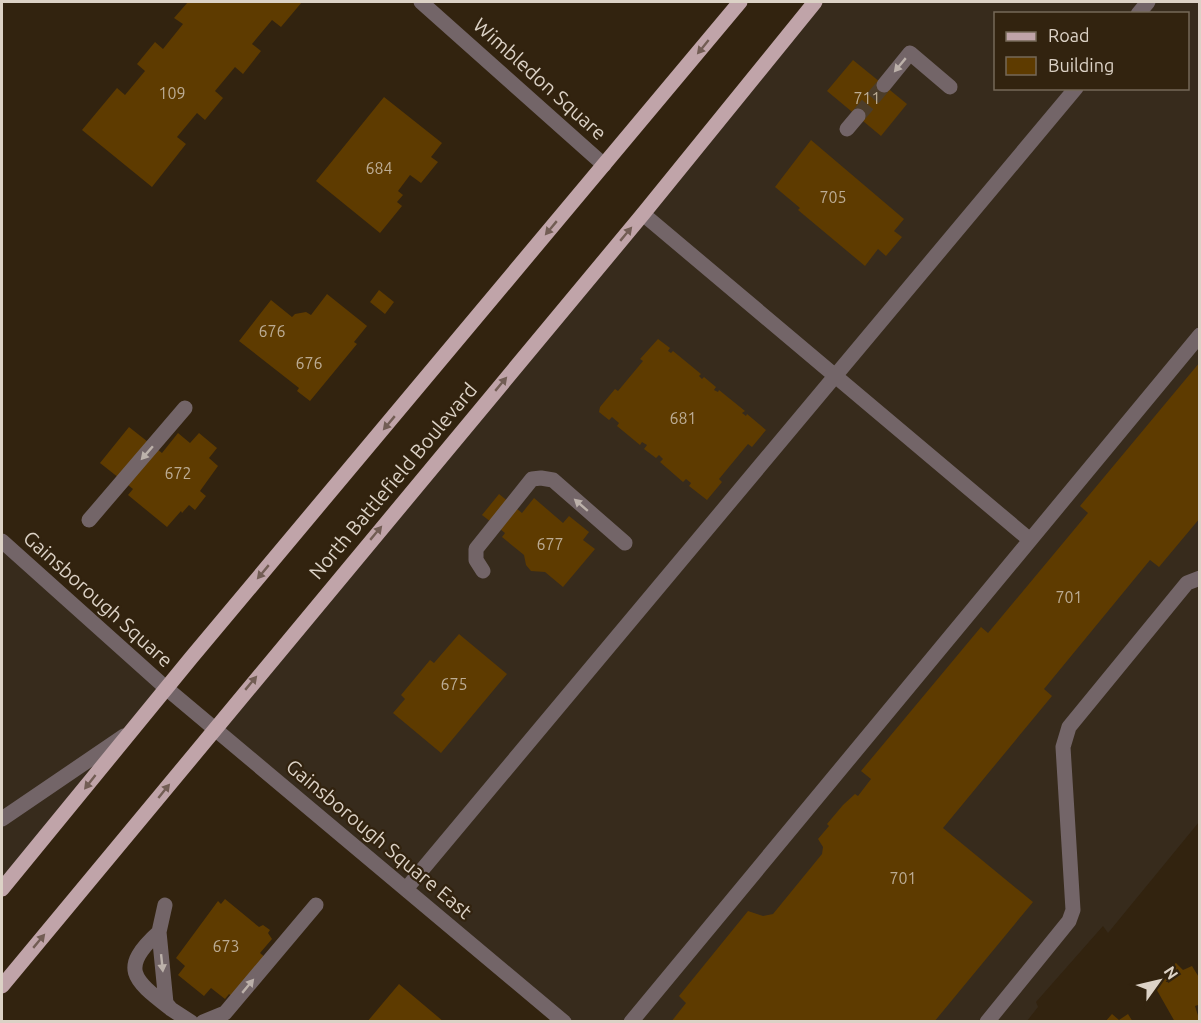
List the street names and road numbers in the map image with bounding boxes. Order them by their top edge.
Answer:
street label: Wimbledon Square [469,13,612,144]
street label: North Battlefield Boulevard [304,378,481,583]
street label: Gainsborough Square [19,526,178,672]
street label: Gainsborough Square East [282,754,477,923]

